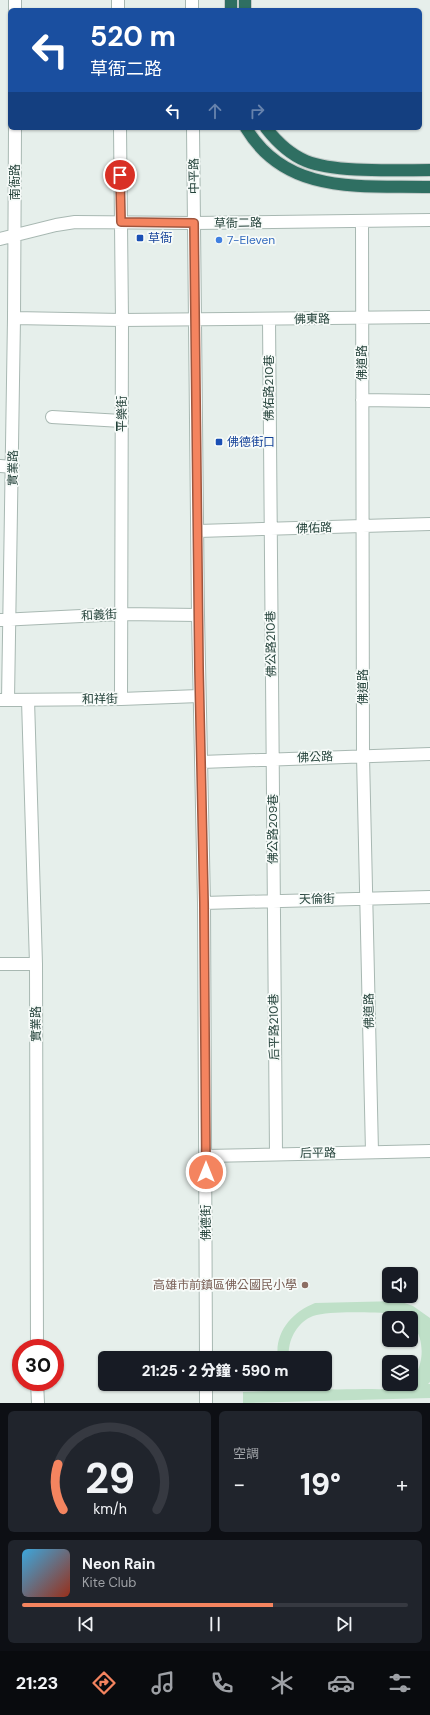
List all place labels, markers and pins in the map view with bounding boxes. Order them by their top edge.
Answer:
pin [103,158,137,192]
place label: 草衙 [148,230,172,246]
place label: 7-Eleven [227,232,275,248]
marker: 草衙 [135,233,145,243]
marker: 7-Eleven [214,235,224,245]
place label: 佛德街口 [227,434,275,450]
marker: 佛德街口 [214,437,224,447]
place label: 高雄市前鎮區佛公國民小學 [153,1277,297,1293]
marker: 高雄市前鎮區佛公國民小學 [300,1280,310,1290]

